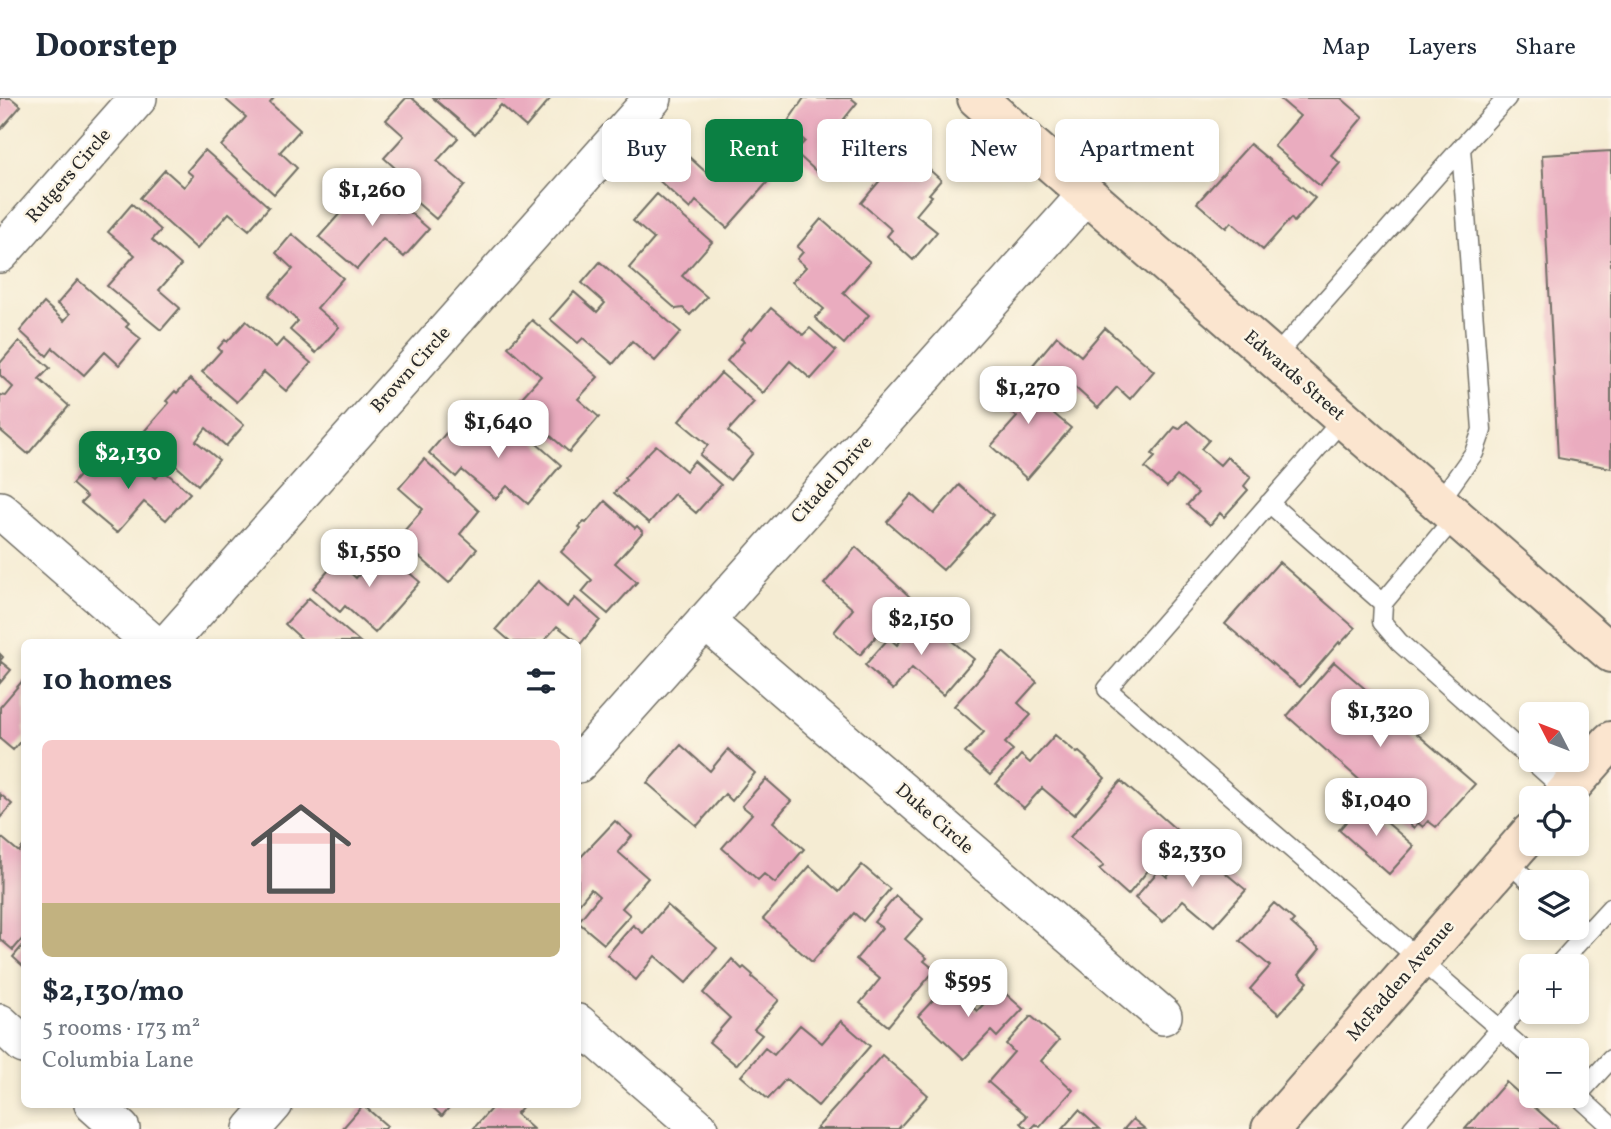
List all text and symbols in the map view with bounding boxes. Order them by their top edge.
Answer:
text: Doorstep [35,25,177,71]
text: Map [1322,31,1370,65]
text: Layers [1408,31,1477,65]
text: Share [1515,31,1576,65]
chip: Buy [602,119,691,182]
chip: Rent [705,119,803,182]
chip: Filters [817,119,932,182]
chip: New [946,119,1041,182]
chip: Apartment [1055,119,1219,182]
street label: Rutgers Circle [21,123,117,229]
pin: $1,260 [315,169,429,228]
text: $1,260 [338,175,406,207]
street label: Brown Circle [365,321,457,419]
street label: Edwards Street [1238,325,1351,428]
pin: $1,270 [971,366,1085,426]
text: $1,270 [996,373,1060,405]
pin: $1,640 [441,400,555,460]
text: $1,640 [464,407,532,439]
street label: Citadel Drive [786,430,878,530]
pin: $2,130 [71,432,185,491]
text: $2,130 [95,438,161,470]
pin: $1,550 [312,530,426,589]
text: $1,550 [337,536,401,568]
pin: $2,150 [864,598,978,657]
text: $2,150 [888,604,954,636]
text: 10 homes [42,660,172,702]
icon: filters [522,662,560,700]
pin: $1,320 [1323,690,1437,749]
text: $1,320 [1347,696,1413,728]
north arrow [1519,702,1589,772]
map controls [1519,702,1589,1108]
street label: Duke Circle [889,778,979,860]
pin: $1,040 [1319,778,1433,838]
text: $1,040 [1341,785,1411,817]
icon: home [238,786,364,912]
button: locate [1519,786,1589,856]
pin: $2,330 [1135,830,1249,889]
text: $2,330 [1158,836,1226,868]
button: layers [1519,870,1589,940]
street label: McFadden Avenue [1341,915,1461,1047]
button: + [1519,954,1589,1024]
pin: $595 [927,960,1009,1019]
text: $595 [944,966,992,998]
text: $2,130/mo [42,971,184,1013]
text: 5 rooms · 173 m² [42,1013,200,1045]
button: − [1519,1038,1589,1108]
text: Columbia Lane [42,1045,194,1077]

